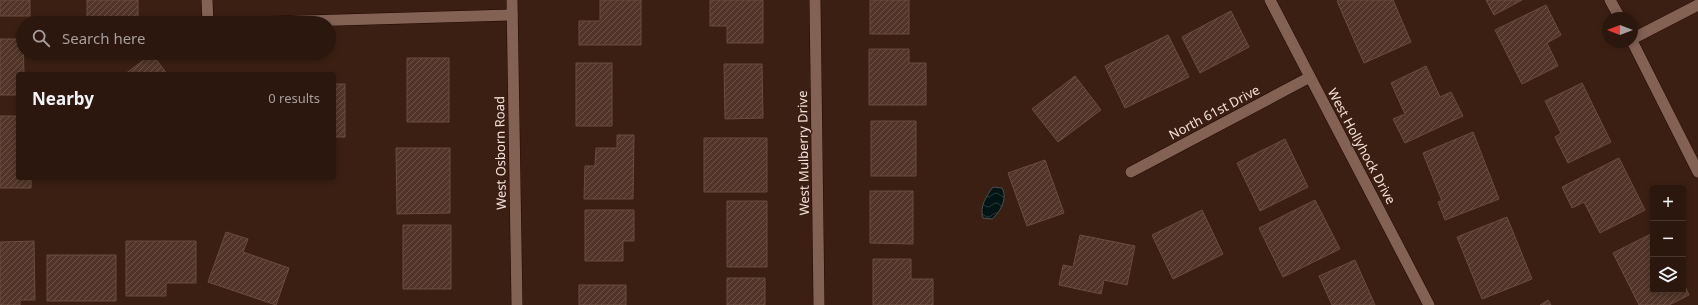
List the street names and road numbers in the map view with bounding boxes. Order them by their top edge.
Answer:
street label: North 61st Drive [1165,80,1263,144]
street label: West Hollyhock Drive [1324,85,1400,207]
street label: West Mulberry Drive [793,90,813,216]
street label: West Osborn Road [490,96,510,210]

